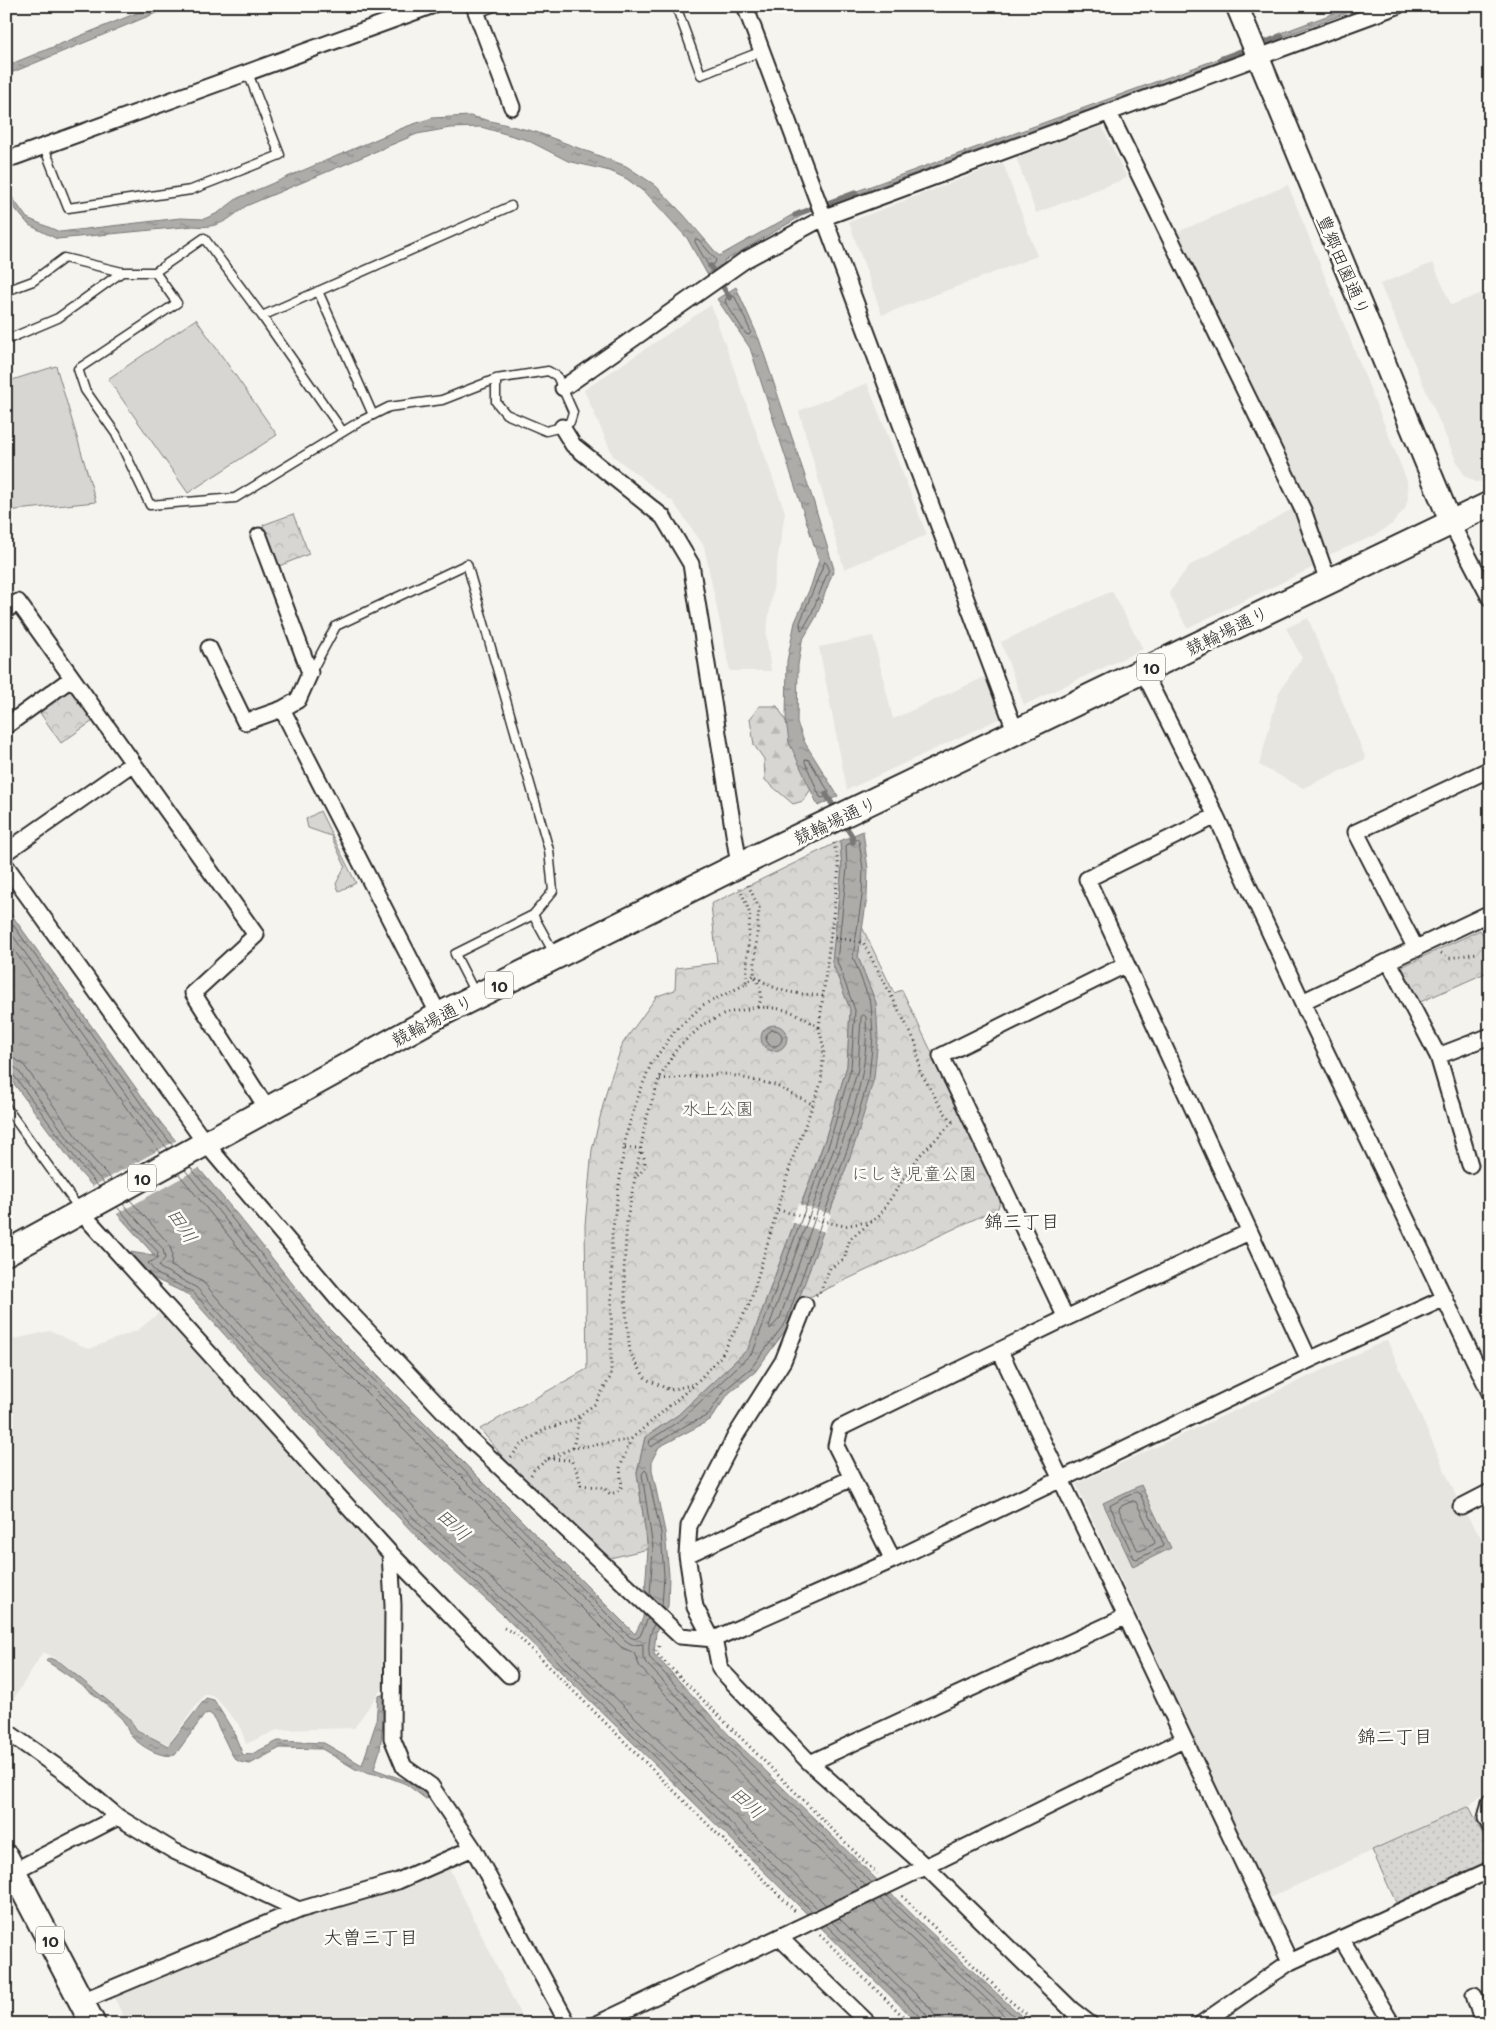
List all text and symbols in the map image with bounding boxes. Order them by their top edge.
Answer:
street label: 豊郷田園通り [1312,211,1376,319]
street label: 競輪場通り [1181,599,1273,661]
road number: 10 [1137,654,1165,680]
street label: 競輪場通り [789,790,881,850]
road number: 10 [485,972,513,998]
street label: 競輪場通り [387,988,477,1052]
park label: 水上公園 [682,1096,754,1120]
park label: にしき児童公園 [851,1161,977,1185]
road number: 10 [128,1164,156,1192]
water label: 田川 [162,1202,204,1248]
district label: 錦三丁目 [984,1208,1060,1233]
water label: 田川 [432,1502,476,1546]
district label: 錦二丁目 [1357,1723,1433,1748]
water label: 田川 [726,1780,770,1824]
district label: 大曽三丁目 [323,1924,419,1949]
road number: 10 [36,1926,64,1954]

